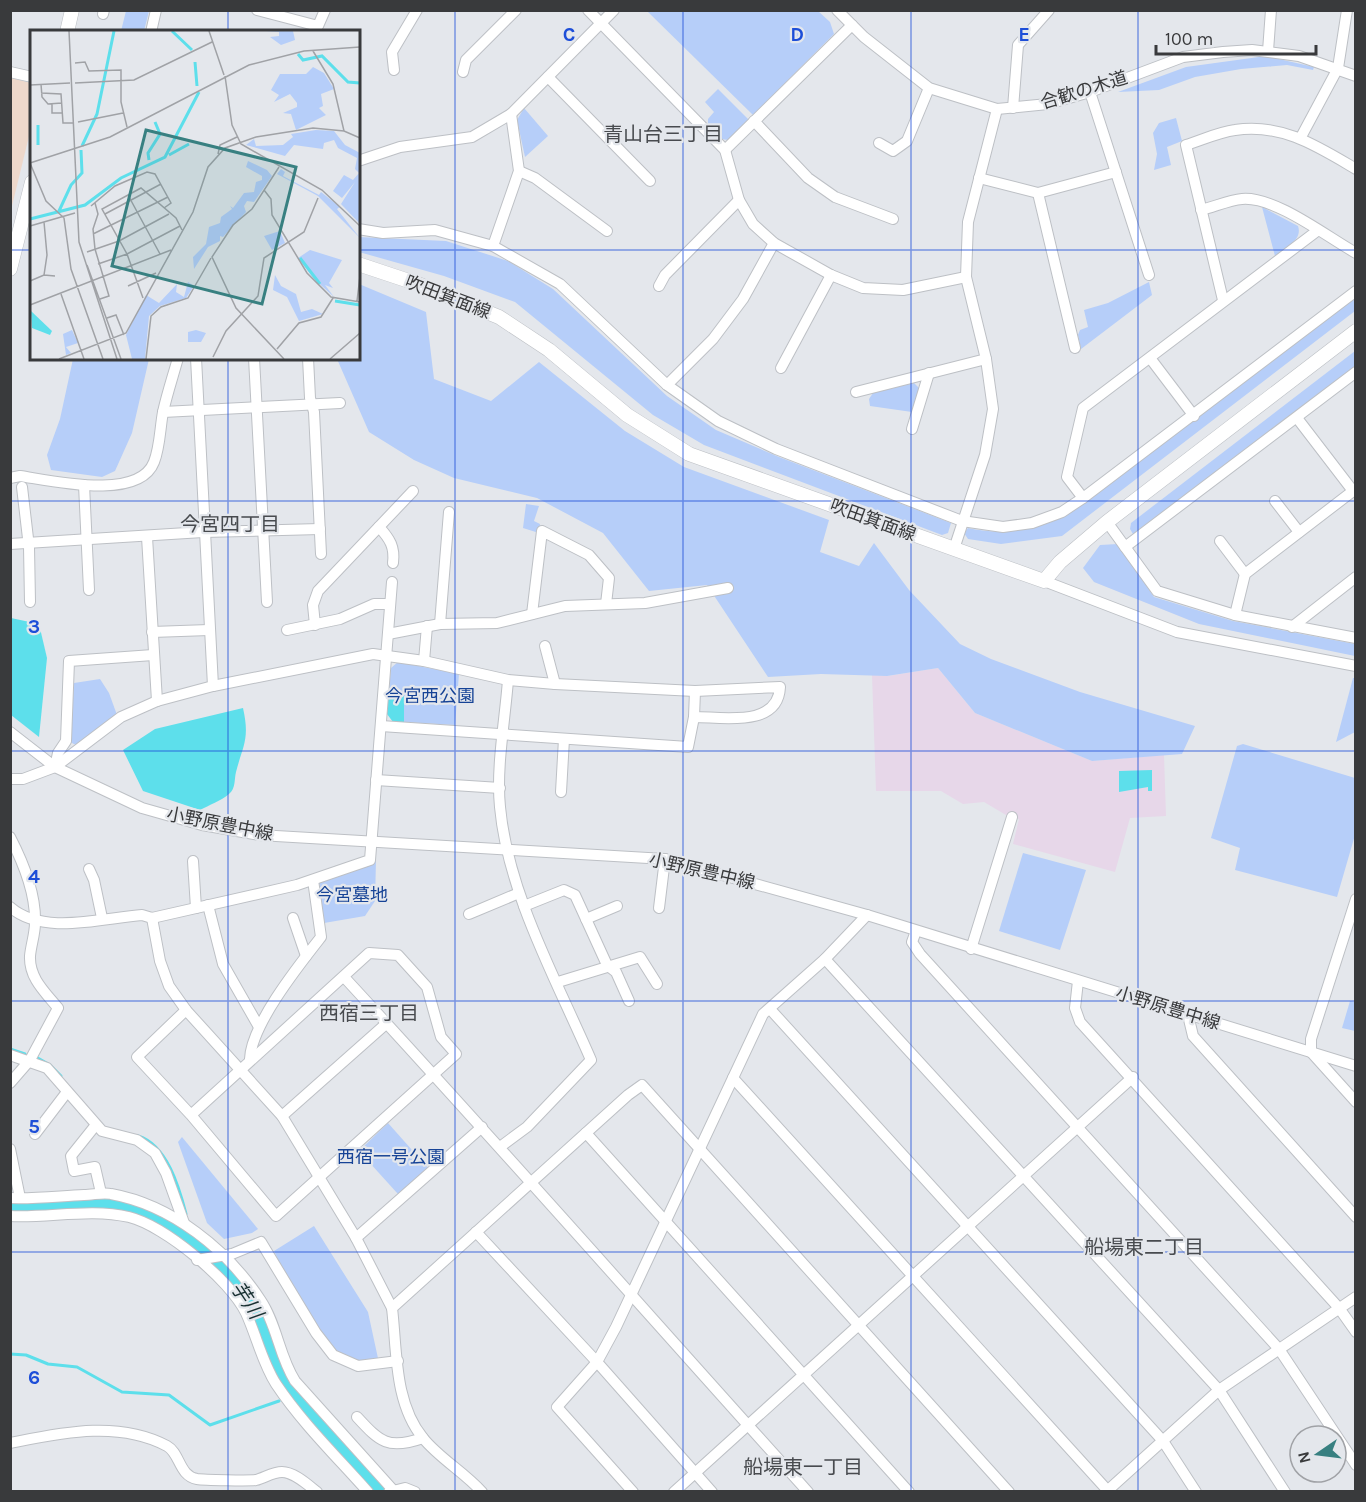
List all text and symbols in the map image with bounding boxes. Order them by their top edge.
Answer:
scale bar [1156,18,1316,56]
text: C [563,23,575,46]
text: D [790,23,804,46]
text: E [1018,23,1030,46]
text: 100 m [1165,28,1213,50]
inset map [30,30,360,360]
street label: 合歓の木道 [1038,66,1130,114]
district label: 青山台三丁目 [603,123,723,146]
street label: 吹田箕面線 [402,271,494,323]
street label: 吹田箕面線 [827,494,919,546]
district label: 今宮四丁目 [180,513,280,536]
text: 3 [28,615,40,638]
park label: 今宮西公園 [385,685,475,707]
street label: 小野原豊中線 [165,803,275,845]
street label: 小野原豊中線 [647,848,757,894]
text: 4 [28,865,40,888]
park label: 今宮墓地 [316,884,388,906]
street label: 小野原豊中線 [1113,982,1223,1034]
district label: 西宿三丁目 [319,1002,419,1025]
text: 5 [28,1115,40,1138]
park label: 西宿一号公園 [337,1146,445,1168]
district label: 船場東二丁目 [1084,1236,1204,1259]
water label: 芋川 [226,1277,268,1325]
text: 6 [28,1366,40,1389]
north arrow [1288,1424,1348,1484]
text: N [1293,1450,1315,1465]
district label: 船場東一丁目 [743,1456,863,1479]

